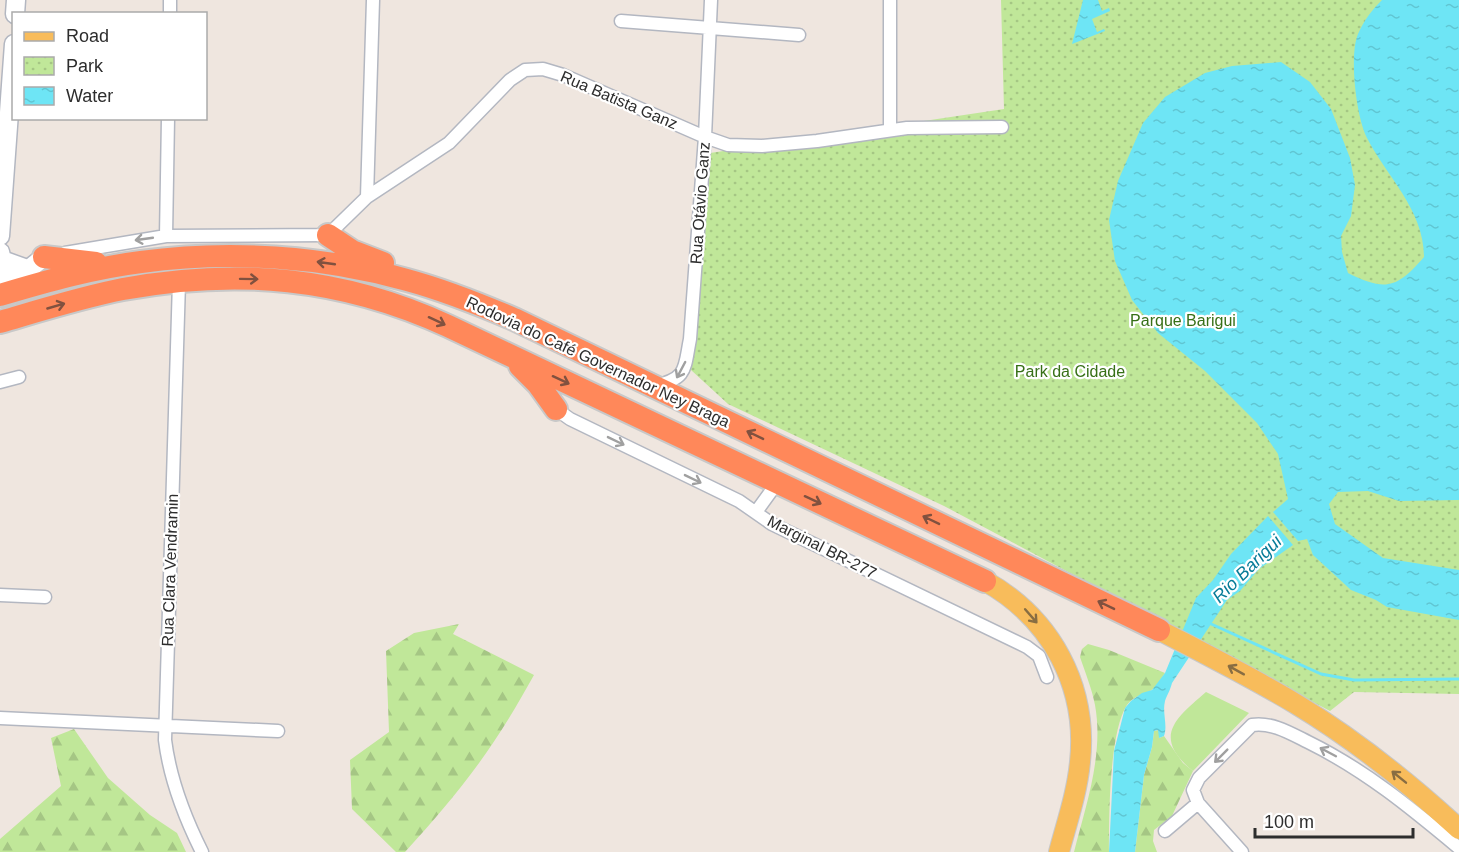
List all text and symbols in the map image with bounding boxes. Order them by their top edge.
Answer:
legend [12,12,207,120]
text: Road [66,26,109,46]
text: Park [66,56,104,76]
street label: Rua Batista Ganz [558,68,680,132]
text: Water [66,86,113,106]
street label: Rua Otávio Ganz [687,141,713,265]
one-way arrow [135,233,154,244]
one-way arrow [317,258,337,269]
one-way arrow [238,273,258,285]
street label: Rodovia do Café Governador Ney Braga [464,293,732,431]
one-way arrow [46,300,65,311]
park label: Parque Barigui [1130,312,1236,329]
one-way arrow [428,315,446,327]
one-way arrow [675,361,687,378]
park label: Park da Cidade [1015,363,1125,380]
one-way arrow [551,374,569,386]
one-way arrow [747,428,765,440]
one-way arrow [607,436,625,448]
one-way arrow [684,473,702,485]
street label: Rua Clara Vendramin [159,493,181,647]
one-way arrow [803,494,821,506]
street label: Marginal BR-277 [765,512,879,582]
one-way arrow [922,513,940,525]
water label: Rio Barigui [1208,531,1286,607]
one-way arrow [1098,598,1116,610]
one-way arrow [1024,608,1038,623]
one-way arrow [1228,664,1245,676]
one-way arrow [1319,746,1337,757]
one-way arrow [1213,749,1228,764]
one-way arrow [1391,771,1407,784]
scale bar [1255,801,1412,839]
text: 100 m [1264,812,1314,832]

